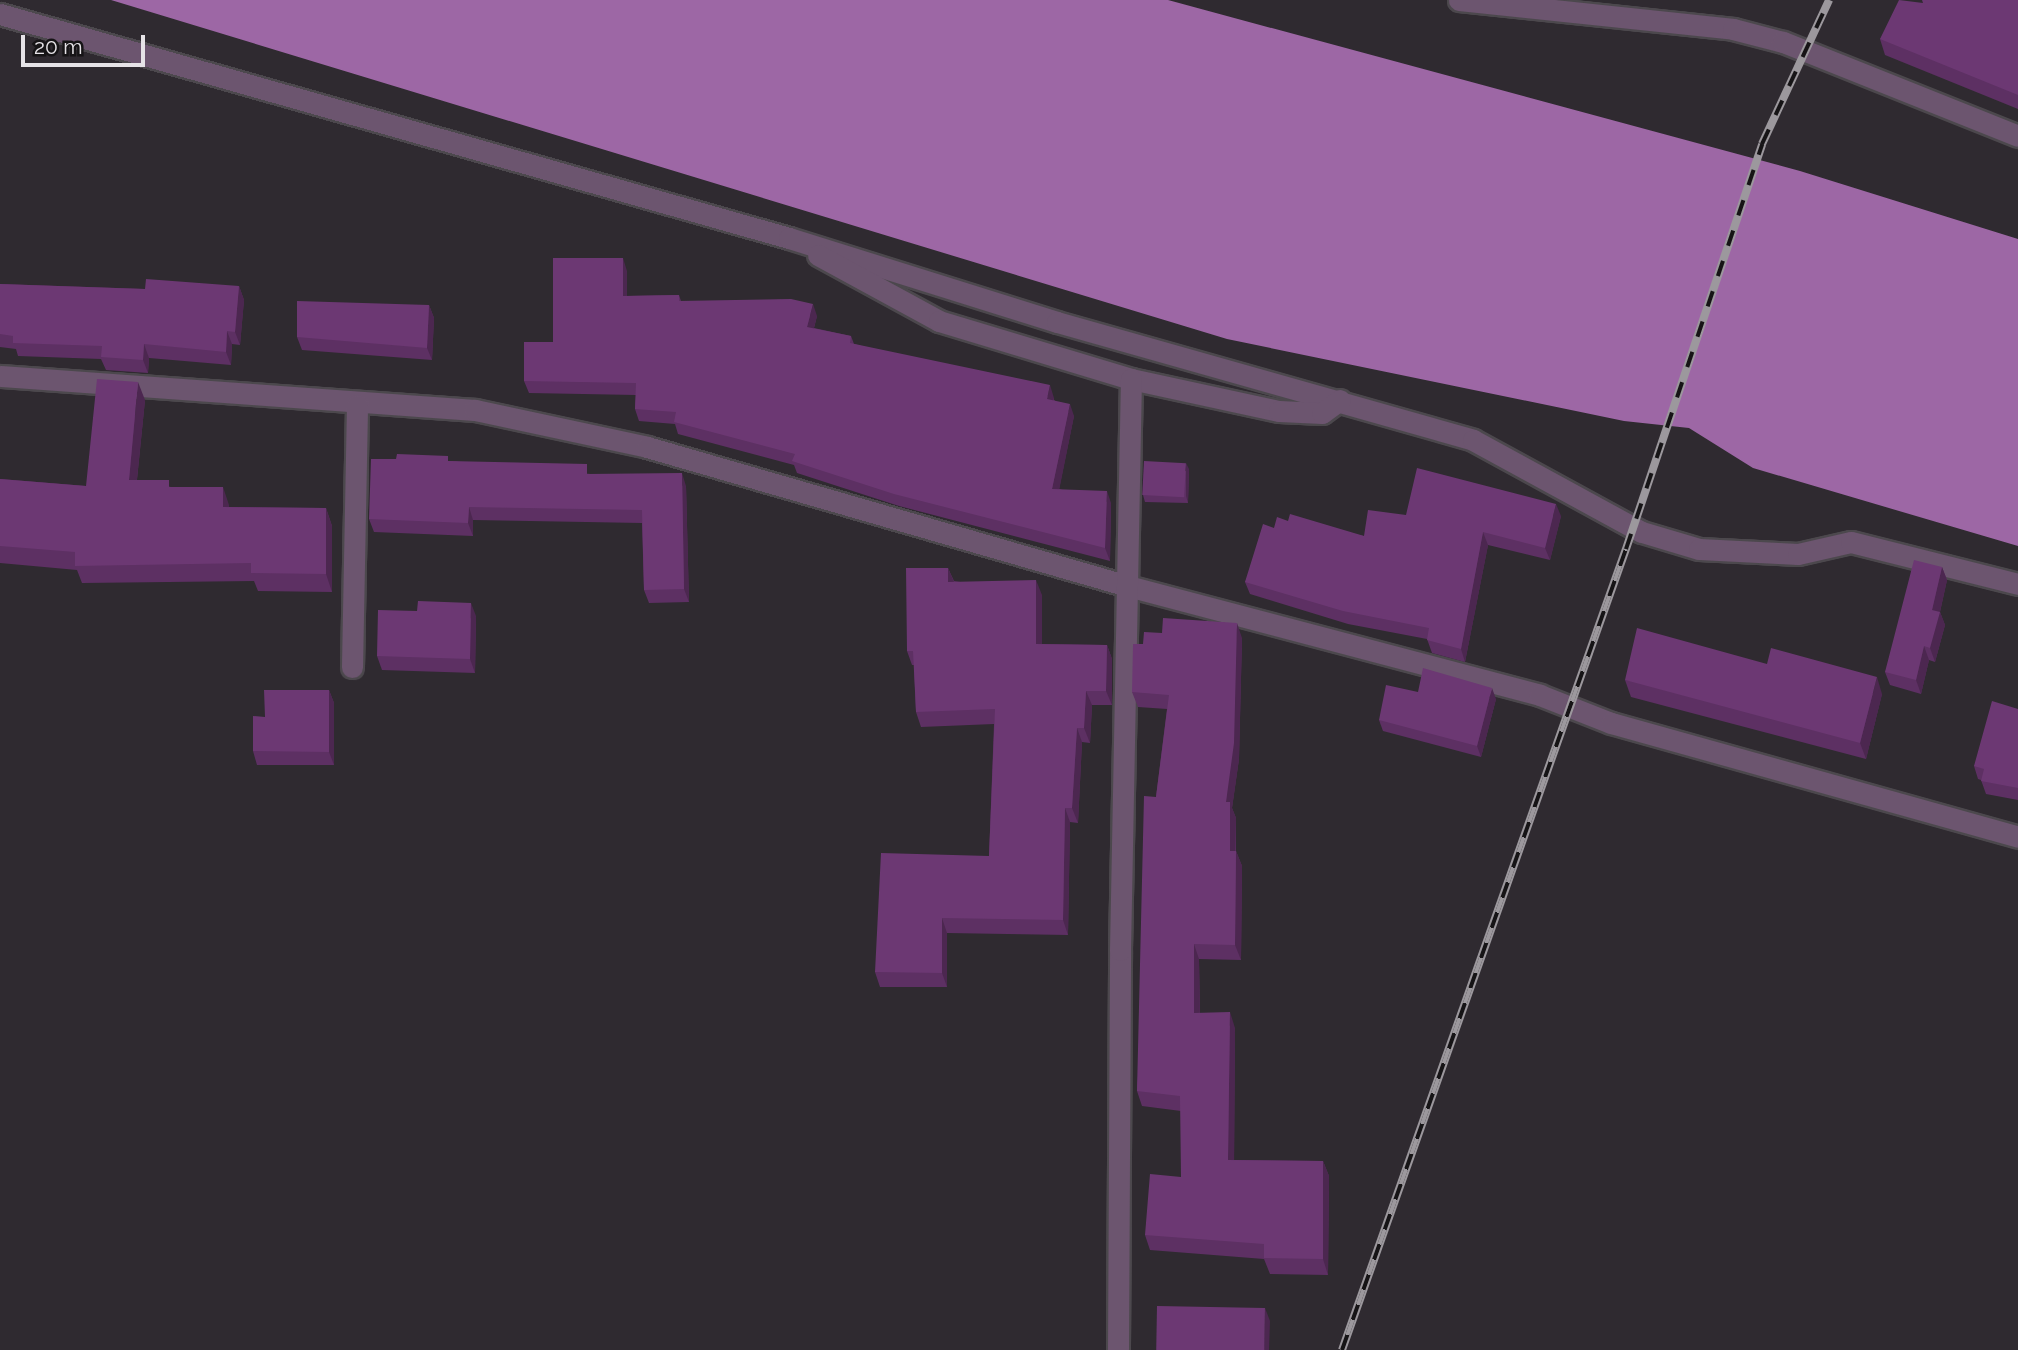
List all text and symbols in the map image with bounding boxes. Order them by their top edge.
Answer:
scale bar [24,21,149,65]
text: 20 m [34,34,82,59]

